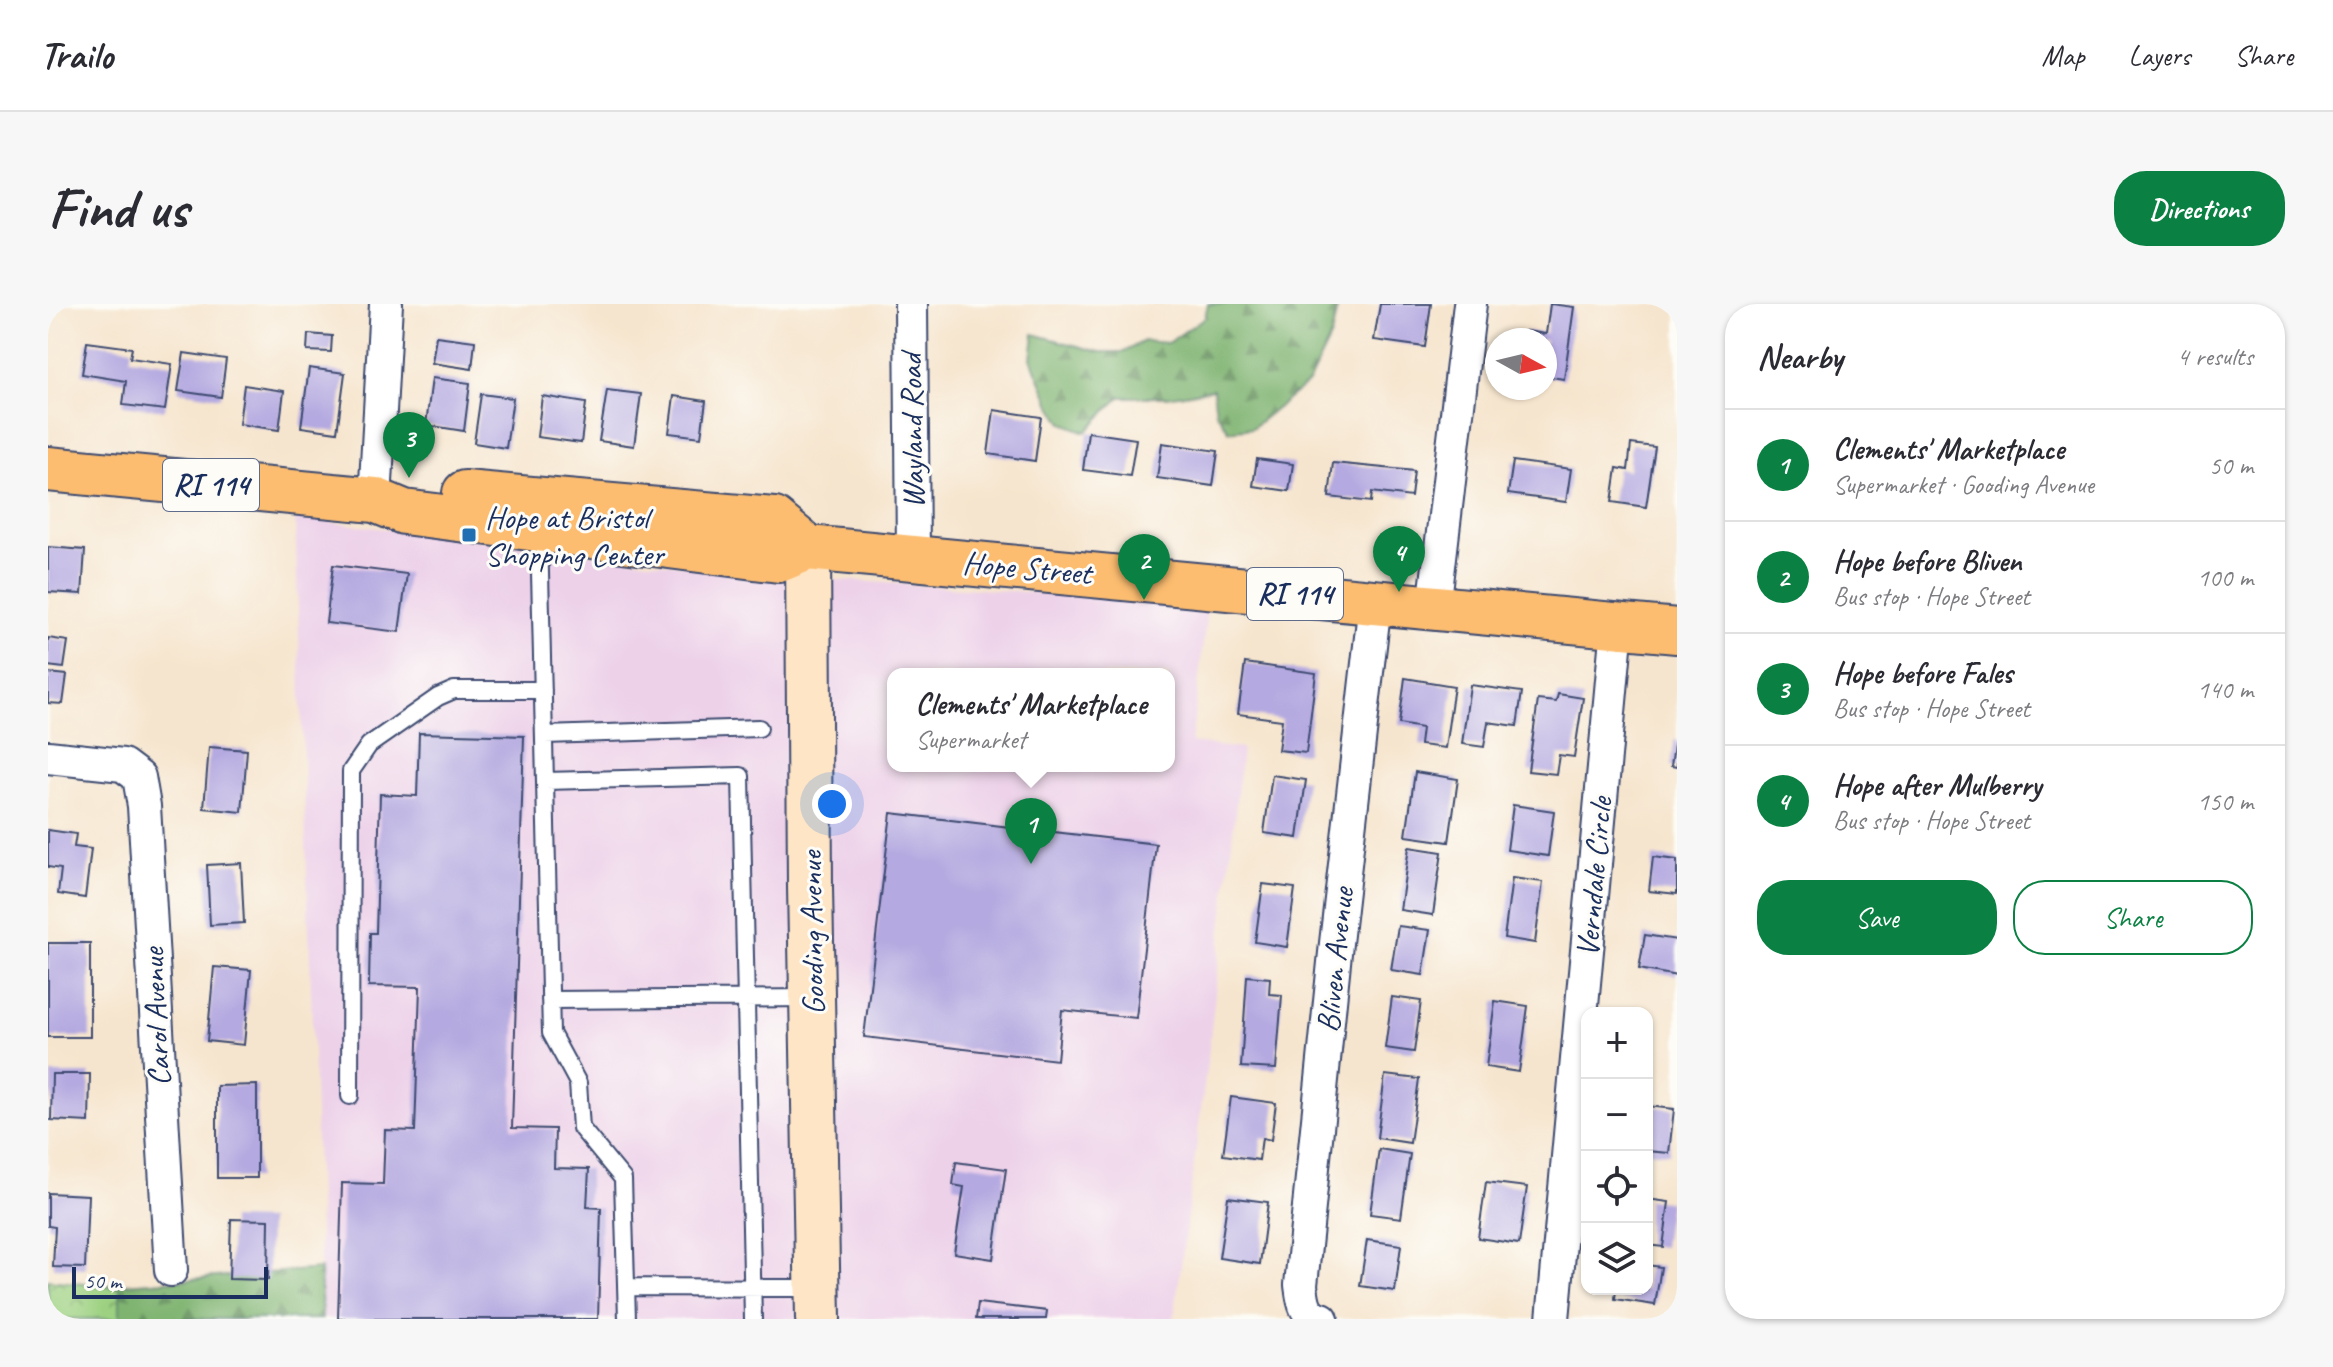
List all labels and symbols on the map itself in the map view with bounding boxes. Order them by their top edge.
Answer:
north arrow [1485,328,1557,400]
street label: Wayland Road [890,348,934,509]
pin: 3 [383,412,435,478]
road number: RI 114 [163,459,259,511]
place label: Hope at Bristol Shopping Center [485,497,666,575]
marker: Hope at Bristol Shopping Center [460,526,478,544]
pin: 4 [1373,526,1425,592]
pin: 2 [1118,534,1170,600]
street label: Hope Street [961,542,1096,594]
road number: RI 114 [1247,568,1343,620]
your location [812,784,852,824]
street label: Verndale Circle [1567,793,1622,959]
pin: 1 [1005,798,1057,864]
street label: Gooding Avenue [790,848,834,1015]
street label: Bliven Avenue [1307,883,1363,1034]
street label: Carol Avenue [132,944,180,1087]
scale bar [72,1263,268,1299]

